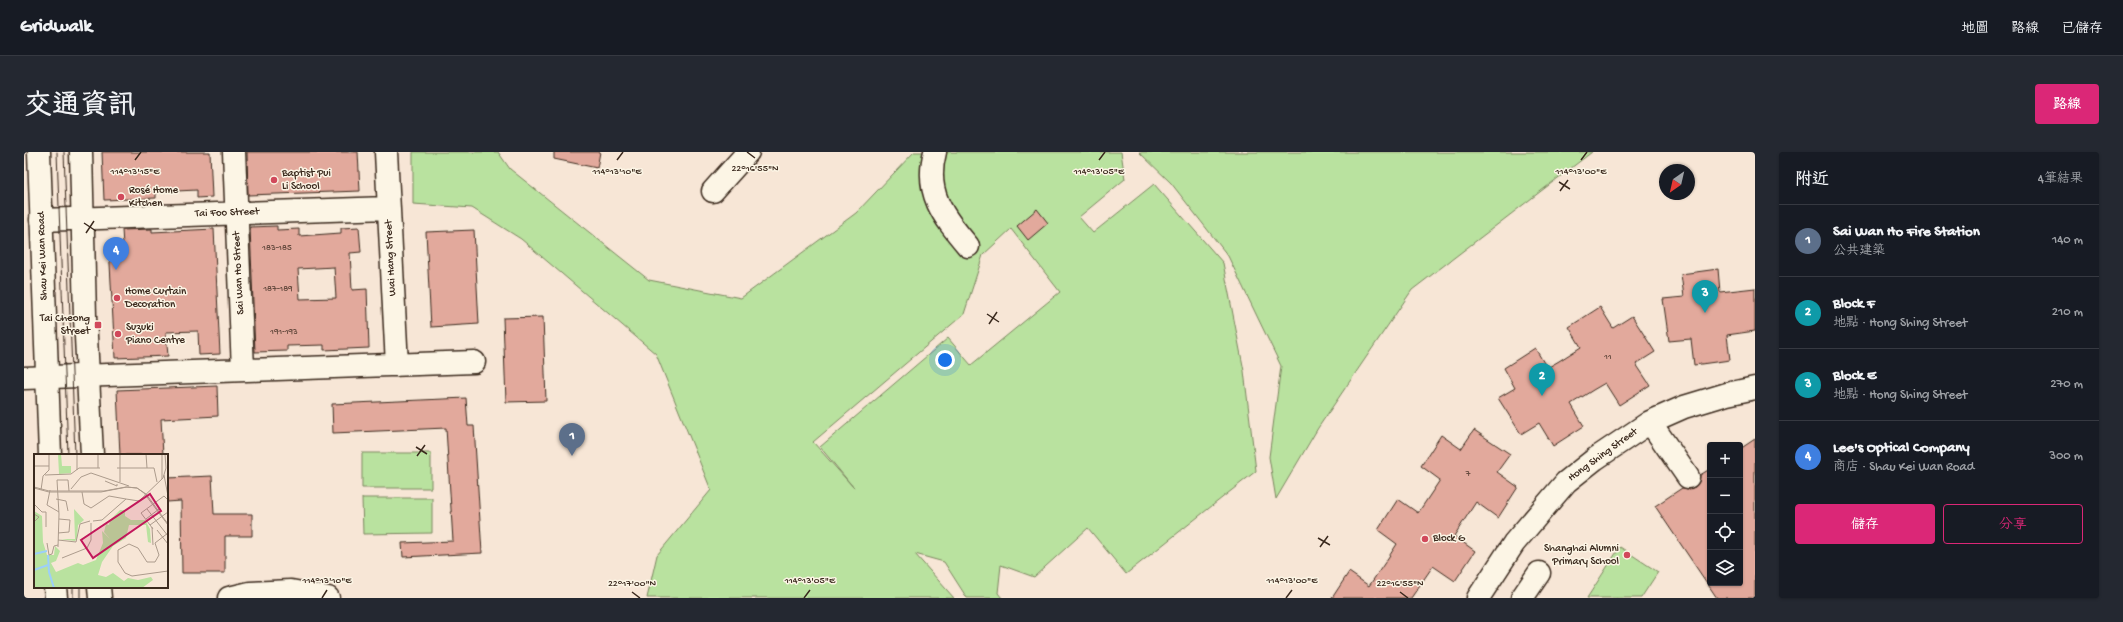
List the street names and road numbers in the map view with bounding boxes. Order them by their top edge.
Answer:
street label: Tai Foo Street [194,206,261,220]
street label: Shau Kei Wan Road [35,210,51,301]
street label: Wai Hang Street [383,218,399,296]
street label: Sai Wan Ho Street [231,230,247,315]
street label: Hong Shing Street [1566,425,1641,484]

